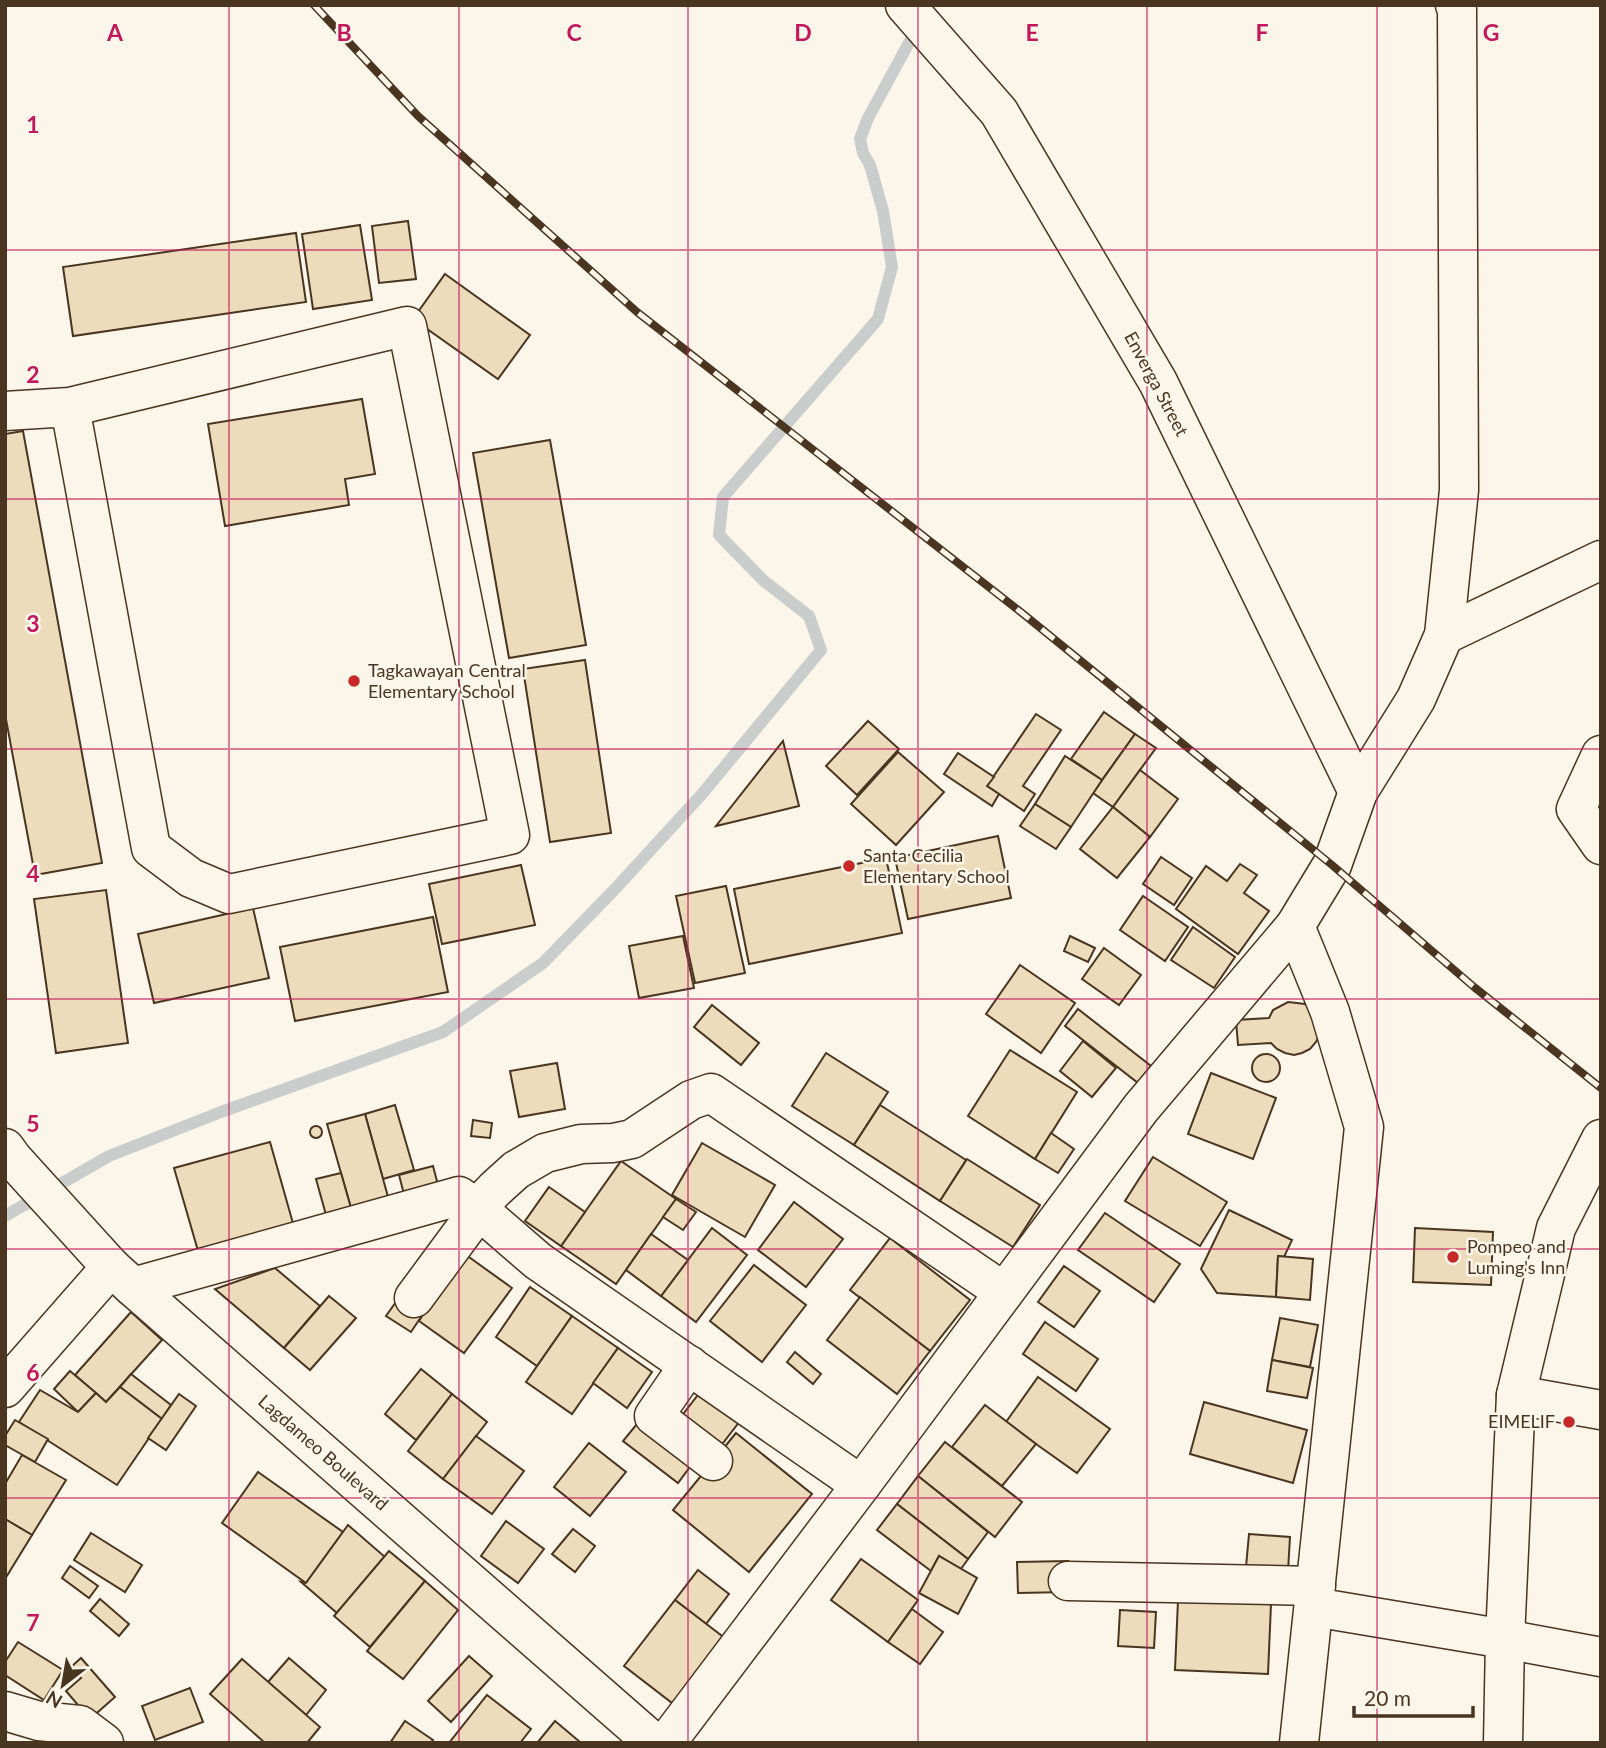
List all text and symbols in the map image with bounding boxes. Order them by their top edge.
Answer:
text: A [106,18,124,46]
text: B [336,18,352,46]
text: C [566,18,582,46]
text: D [794,18,812,46]
text: E [1025,18,1039,46]
text: F [1255,18,1269,46]
text: G [1483,18,1499,46]
text: 1 [26,110,40,138]
street label: Enverga Street [1120,328,1194,440]
text: 2 [26,360,40,388]
text: 3 [26,609,40,637]
place label: Tagkawayan Central Elementary School [368,659,526,702]
marker: Tagkawayan Central Elementary School [346,673,362,689]
place label: Santa Cecilia Elementary School [863,844,1010,887]
marker: Santa Cecilia Elementary School [841,858,857,874]
text: 4 [26,859,40,887]
text: 5 [26,1109,40,1137]
place label: Pompeo and Luming's Inn [1467,1235,1566,1278]
marker: Pompeo and Luming's Inn [1445,1249,1461,1265]
text: 6 [26,1358,40,1386]
street label: Lagdameo Boulevard [254,1390,393,1515]
place label: EIMELIF [1488,1410,1555,1432]
marker: EIMELIF [1561,1414,1577,1430]
text: 7 [26,1608,40,1636]
north arrow [28,1650,98,1720]
scale bar [1354,1674,1473,1718]
text: 20 m [1364,1685,1411,1710]
text: N [42,1686,66,1714]

